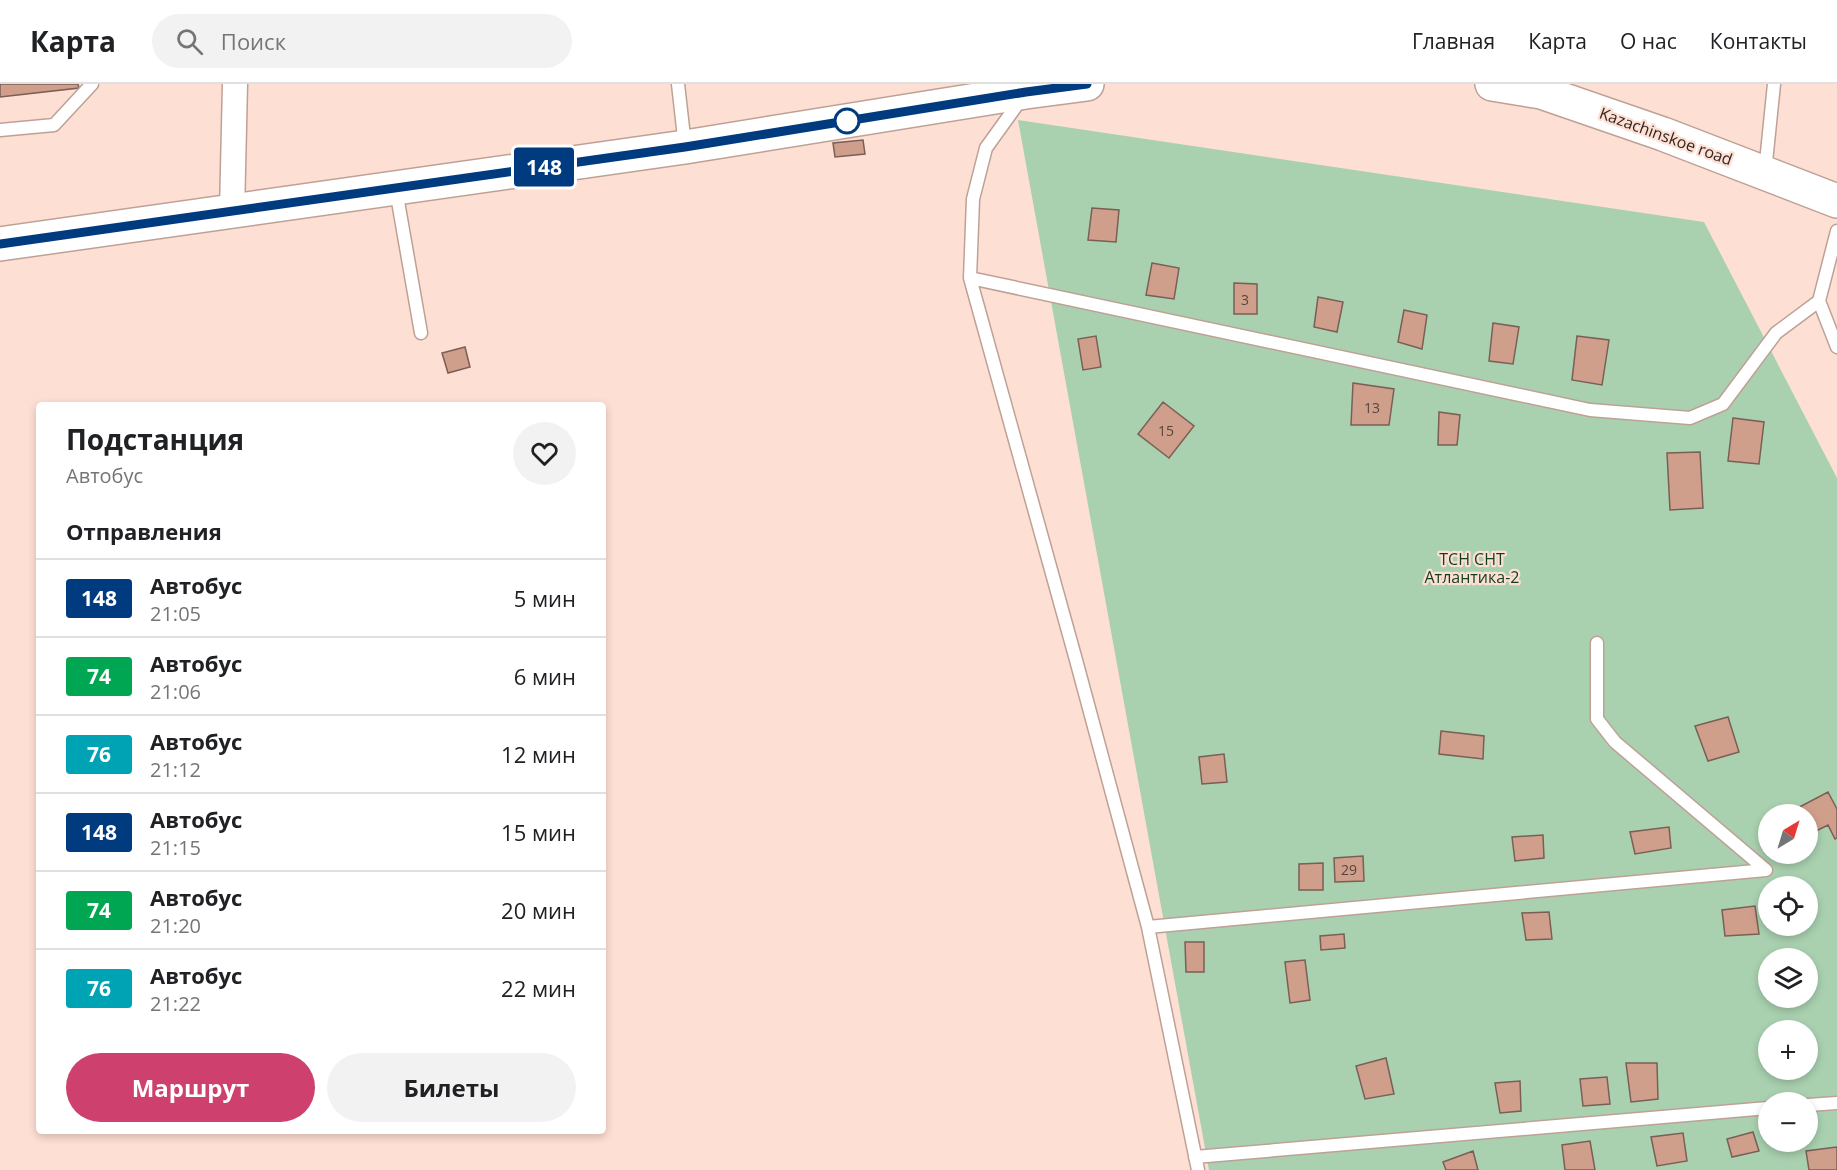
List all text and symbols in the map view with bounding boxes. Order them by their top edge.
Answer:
search box [152,14,572,68]
text: Карта [30,22,116,60]
icon: search [173,25,206,58]
text: Поиск [221,26,286,56]
text: Главная [1412,27,1495,55]
text: Карта [1528,27,1587,55]
text: О нас [1620,27,1677,55]
text: Контакты [1710,27,1807,55]
street label: Kazachinskoe road [1596,102,1736,170]
unlabelled marker [834,108,860,134]
line badge: 148 [510,148,578,187]
text: 148 [526,153,562,181]
house number: 3 [1241,290,1249,309]
house number: 13 [1364,398,1380,417]
text: Подстанция [66,420,244,458]
house number: 15 [1158,421,1174,440]
button: heart [513,422,576,485]
text: Автобус [66,462,143,489]
text: Отправления [66,516,222,546]
park label: ТСН СНТ Атлантика-2 [1425,548,1519,588]
text: Автобус [150,570,242,600]
text: 5 мин [514,583,576,613]
text: 148 [81,584,117,612]
text: 21:05 [150,600,201,627]
text: Автобус [150,648,242,678]
text: 6 мин [514,661,576,691]
text: 74 [87,662,111,690]
text: 21:06 [150,678,201,705]
text: Автобус [150,726,242,756]
text: 12 мин [501,739,576,769]
text: 76 [87,740,111,768]
text: 21:12 [150,756,201,783]
text: Автобус [150,804,242,834]
north arrow [1758,804,1818,864]
map controls [1758,804,1818,1152]
text: 15 мин [501,817,576,847]
text: 148 [81,818,117,846]
text: 21:15 [150,834,201,861]
house number: 29 [1341,860,1357,879]
button: locate [1758,876,1818,936]
text: Автобус [150,882,242,912]
text: 20 мин [501,895,576,925]
text: 74 [87,896,111,924]
text: 21:20 [150,912,201,939]
button: layers [1758,948,1818,1008]
text: Автобус [150,960,242,990]
text: 22 мин [501,973,576,1003]
text: 76 [87,974,111,1002]
text: 21:22 [150,990,201,1017]
button: + [1758,1020,1818,1080]
button: Маршрут [66,1053,315,1122]
button: Билеты [327,1053,576,1122]
button: − [1758,1092,1818,1152]

